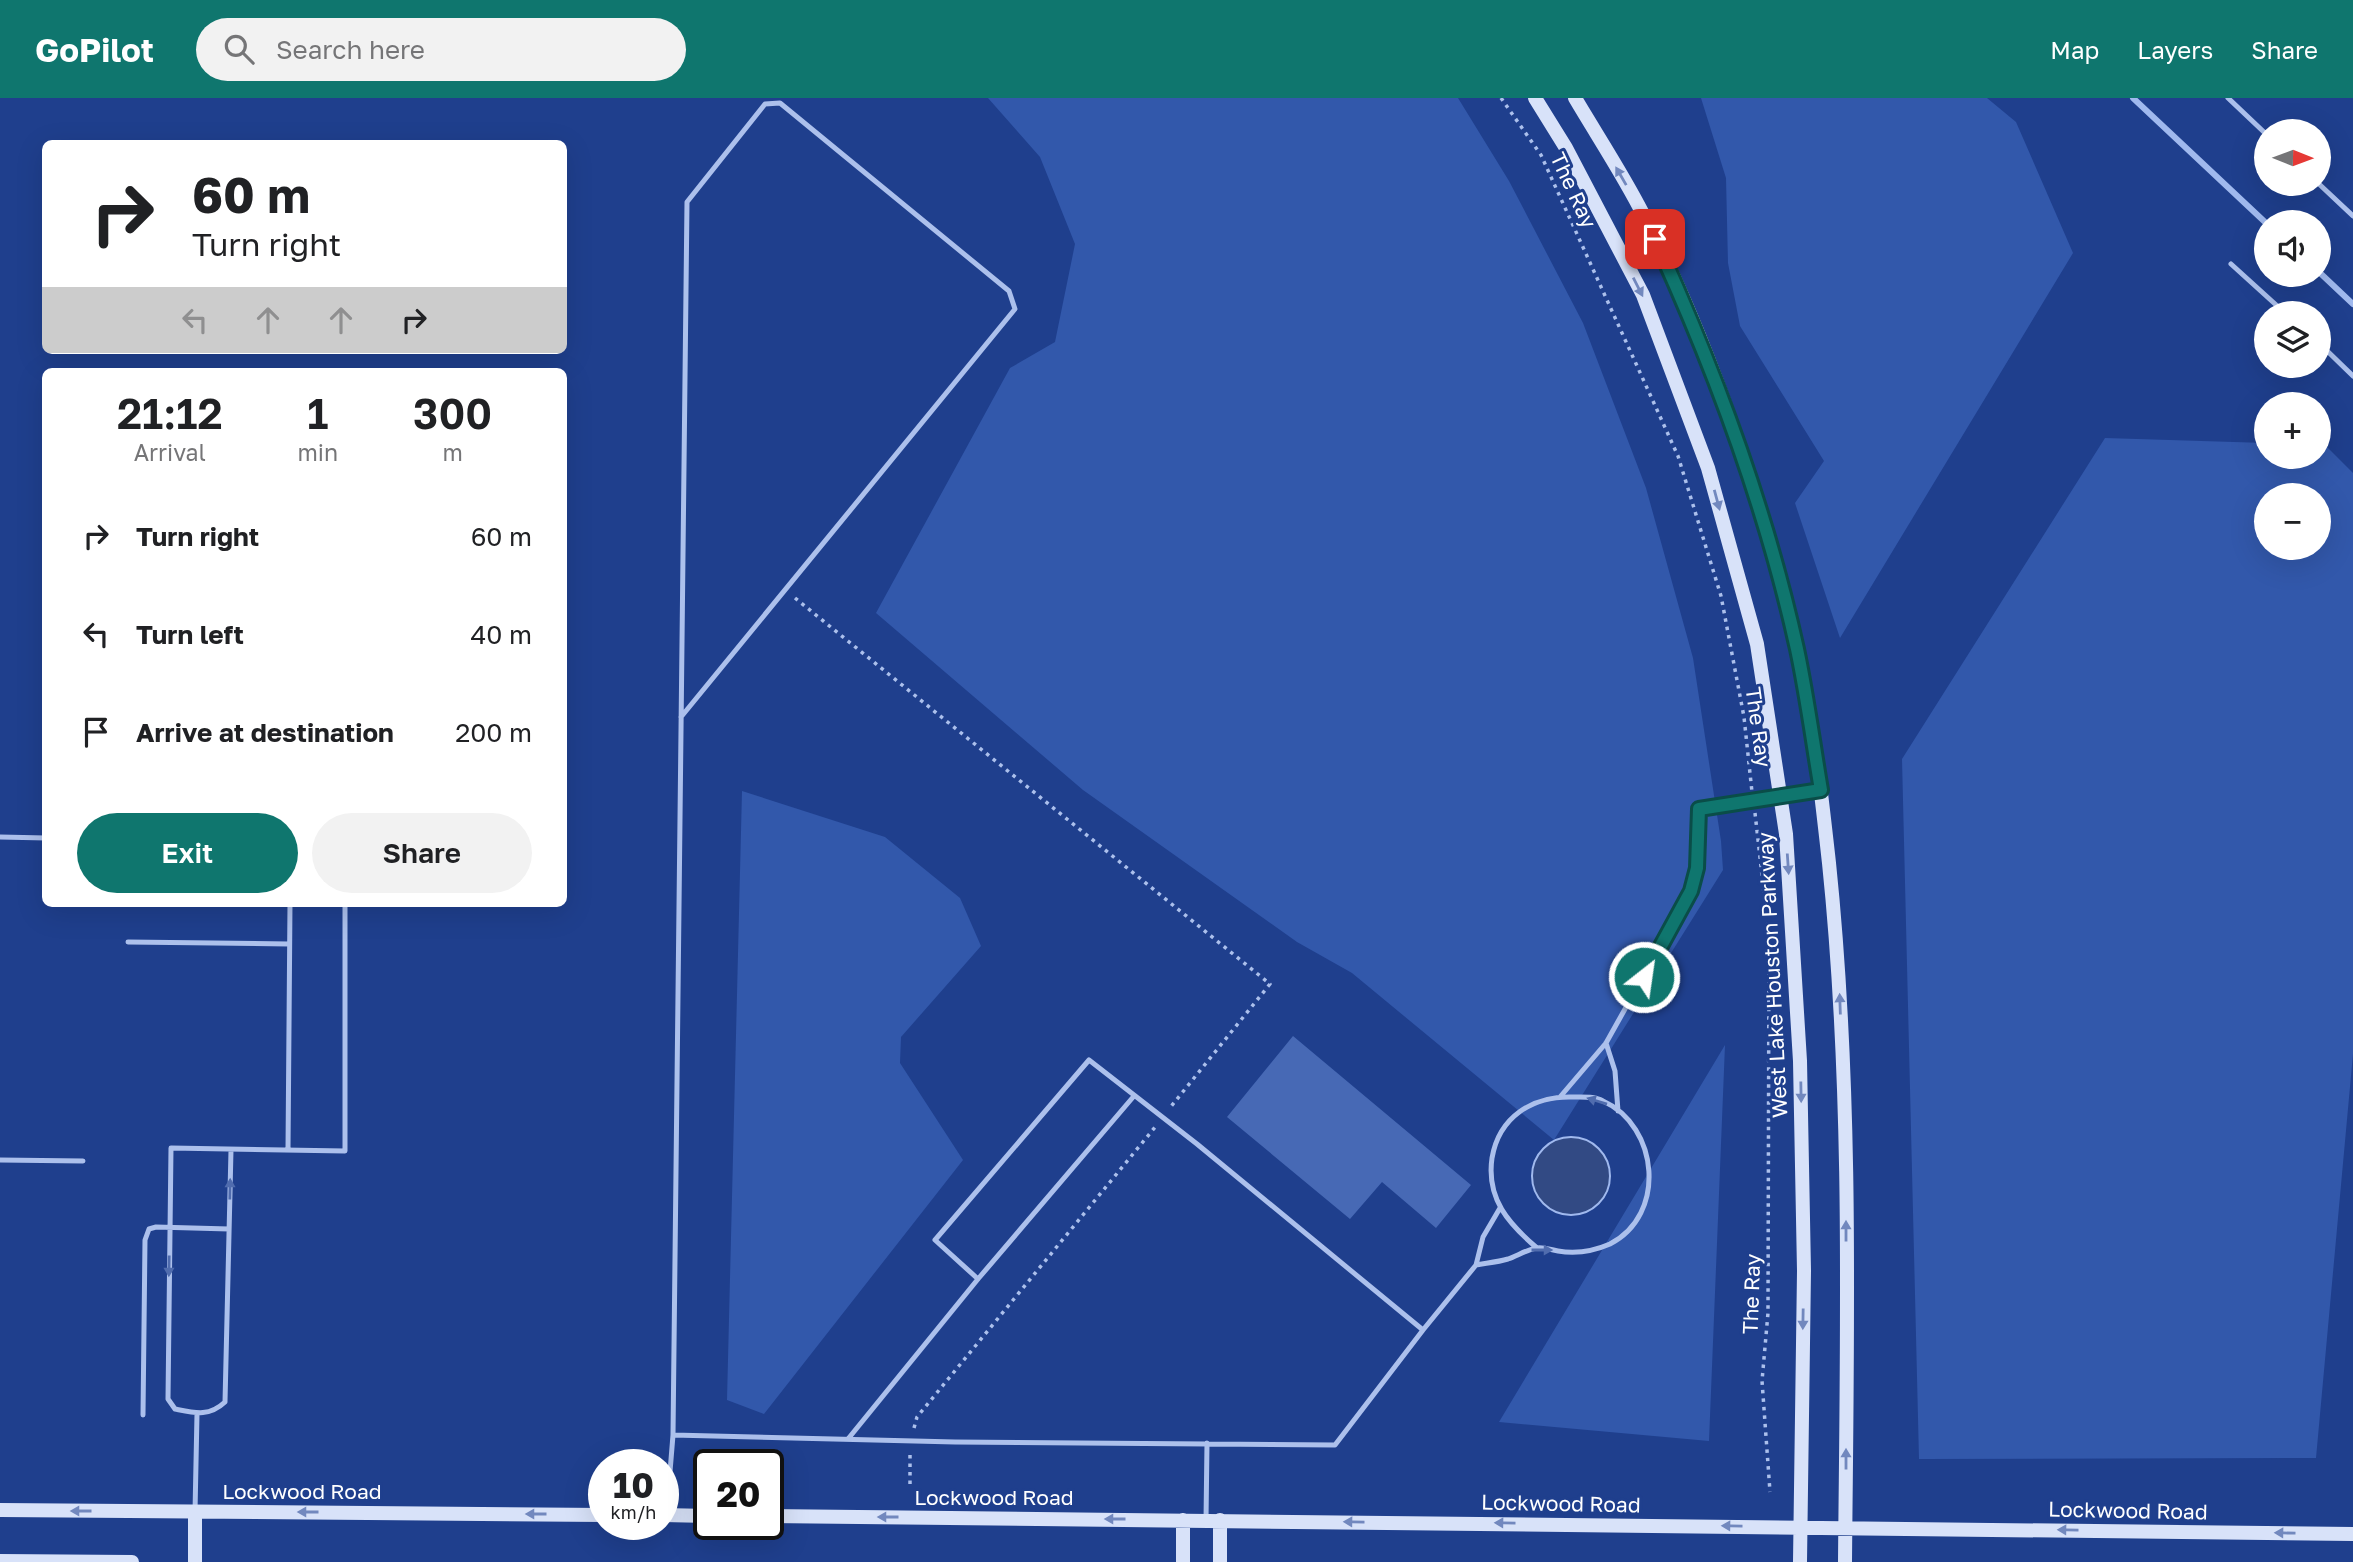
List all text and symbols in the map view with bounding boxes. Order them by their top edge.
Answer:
search box [196,18,686,81]
text: GoPilot [35,30,154,69]
icon: search [220,30,258,68]
text: Search here [276,34,425,65]
text: Map [2050,35,2099,64]
text: Layers [2137,35,2213,64]
text: Share [2251,35,2318,64]
north arrow [2254,119,2331,196]
map controls [2254,119,2331,560]
street label: The Ray [1545,148,1603,232]
text: 60 m [192,165,310,224]
one-way arrow [1615,166,1627,185]
icon: right [77,168,168,259]
pin [1625,209,1685,269]
button: sound [2254,210,2331,287]
icon: arrive [1636,220,1674,258]
text: Turn right [192,225,341,263]
one-way arrow [1632,277,1644,297]
icon: left [176,301,214,339]
icon: ahead [249,301,287,339]
icon: ahead [322,301,360,339]
icon: right [395,301,433,339]
button: layers [2254,301,2331,378]
text: 21:12 [117,388,223,438]
text: 1 [307,388,328,438]
text: 300 [413,388,492,438]
button: + [2254,392,2331,469]
text: Arrival [134,438,206,466]
text: min [297,438,338,466]
text: m [442,438,463,466]
button: − [2254,483,2331,560]
one-way arrow [1712,489,1723,511]
icon: right [77,517,115,555]
text: Turn right [136,521,259,552]
text: 60 m [471,521,532,552]
icon: left [77,615,115,653]
text: Turn left [136,619,244,650]
text: 40 m [471,619,532,650]
street label: The Ray [1741,685,1778,769]
icon: arrive [77,713,115,751]
text: Arrive at destination [136,717,394,748]
text: 200 m [455,717,532,748]
button: Exit [77,813,298,893]
button: Share [312,813,532,893]
street label: West Lake Houston Parkway [1752,831,1792,1119]
one-way arrow [1783,854,1794,876]
position arrow [1607,940,1681,1014]
one-way arrow [1835,993,1846,1015]
one-way arrow [1795,1081,1806,1103]
one-way arrow [1586,1095,1607,1105]
one-way arrow [224,1178,236,1200]
one-way arrow [1840,1220,1851,1242]
one-way arrow [1531,1244,1553,1256]
street label: The Ray [1737,1253,1765,1335]
one-way arrow [163,1255,175,1277]
one-way arrow [1797,1308,1809,1330]
one-way arrow [1840,1448,1852,1470]
speed limit sign: 20 [693,1449,784,1540]
text: 10 [613,1464,654,1506]
street label: Lockwood Road [222,1478,382,1504]
street label: Lockwood Road [914,1484,1074,1510]
street label: Lockwood Road [1481,1489,1641,1517]
street label: Lockwood Road [2048,1496,2208,1524]
text: km/h [611,1501,656,1523]
one-way arrow [69,1505,91,1517]
one-way arrow [297,1507,319,1518]
one-way arrow [524,1508,546,1520]
one-way arrow [876,1511,898,1523]
one-way arrow [1104,1513,1126,1525]
one-way arrow [1343,1516,1365,1527]
one-way arrow [1494,1518,1516,1529]
one-way arrow [1721,1520,1743,1532]
one-way arrow [2057,1524,2079,1536]
one-way arrow [2274,1527,2296,1539]

